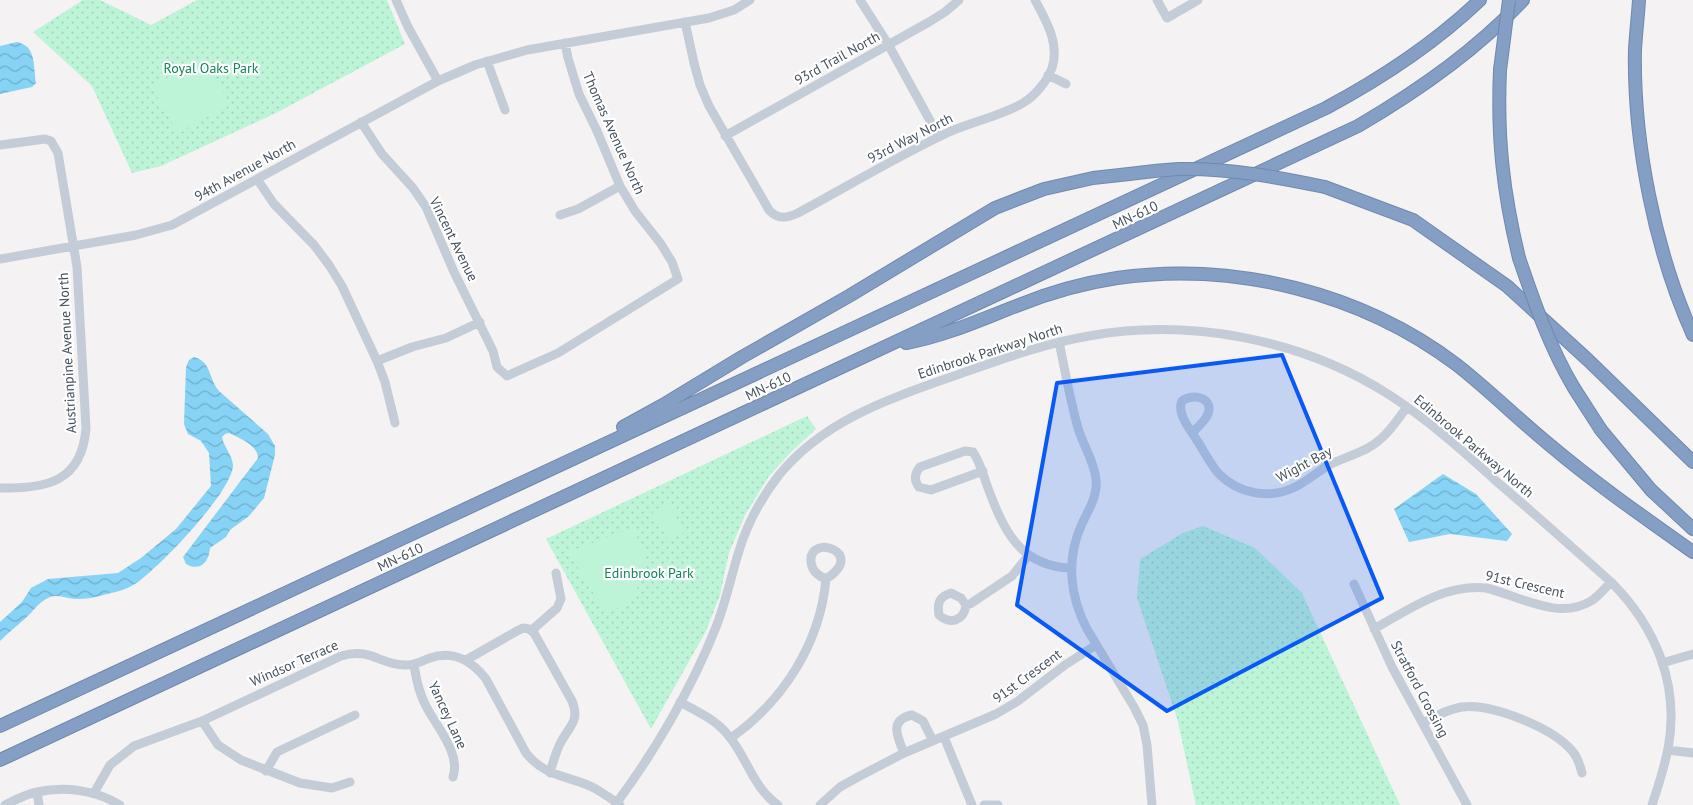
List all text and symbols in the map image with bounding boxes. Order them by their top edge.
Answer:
street label: 93rd Trail North [791,27,883,89]
park label: Royal Oaks Park [164,59,259,77]
street label: Thomas Avenue North [579,69,649,197]
street label: 93rd Way North [864,109,956,167]
street label: 94th Avenue North [191,135,299,205]
street label: Vincent Avenue [425,193,482,284]
street label: MN-610 [1109,196,1161,233]
street label: Austrianpine Avenue North [54,272,80,434]
street label: Edinbrook Parkway North [915,319,1065,383]
street label: MN-610 [742,367,794,404]
street label: Edinbrook Parkway North [1410,391,1538,501]
street label: Wight Bay [1273,442,1335,486]
street label: MN-610 [374,538,426,575]
park label: Edinbrook Park [604,564,694,582]
street label: 91st Crescent [1484,566,1567,602]
street label: Windsor Terrace [247,636,341,690]
street label: Stratford Crossing [1387,637,1453,741]
street label: 91st Crescent [989,645,1065,707]
street label: Yancey Lane [424,678,472,752]

